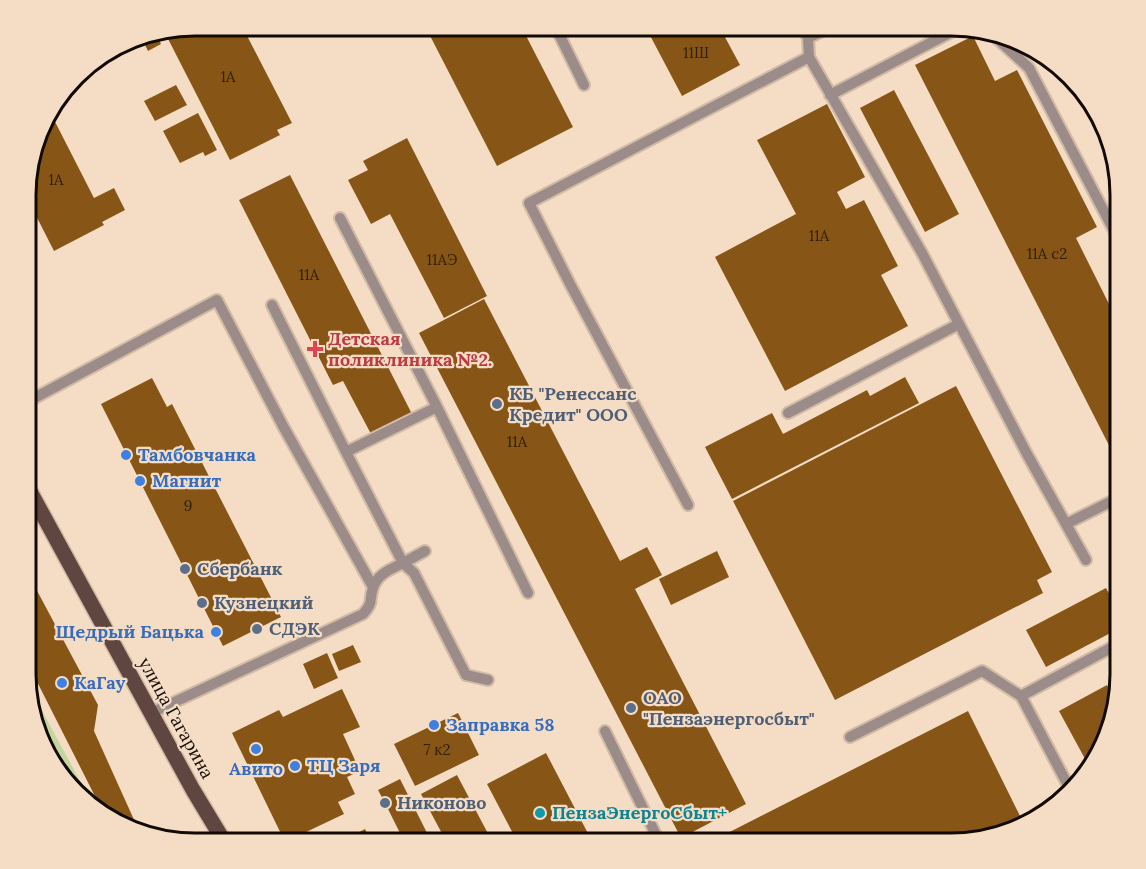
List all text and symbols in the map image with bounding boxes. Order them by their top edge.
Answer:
house number: 11Ш [683,43,709,62]
house number: 1А [220,67,236,86]
house number: 1А [48,170,64,189]
house number: 11А [809,226,830,245]
house number: 11А с2 [1027,244,1067,263]
house number: 11АЭ [427,250,457,269]
house number: 11А [299,265,320,284]
place label: Детская поликлиника №2. [328,327,492,371]
marker: Детская поликлиника №2. [306,340,324,358]
place label: КБ "Ренессанс Кредит" ООО [509,382,637,426]
marker: КБ "Ренессанс Кредит" ООО [490,397,504,411]
house number: 11А [507,432,528,451]
place label: Тамбовчанка [138,443,257,466]
marker: Тамбовчанка [119,448,133,462]
place label: Магнит [152,469,222,492]
marker: Магнит [133,474,147,488]
house number: 9 [184,496,192,515]
place label: Сбербанк [197,557,283,580]
marker: Сбербанк [178,562,192,576]
place label: Кузнецкий [214,591,313,614]
marker: Кузнецкий [195,596,209,610]
place label: СДЭК [269,617,320,640]
place label: Щедрый Бацька [56,620,205,643]
marker: СДЭК [250,622,264,636]
marker: Щедрый Бацька [209,625,223,639]
street label: улица Гагарина [134,653,219,783]
place label: КаГау [74,671,126,694]
marker: КаГау [55,676,69,690]
place label: ОАО "Пензаэнергосбыт" [643,686,815,730]
marker: ОАО "Пензаэнергосбыт" [624,701,638,715]
place label: Заправка 58 [446,713,555,736]
marker: Заправка 58 [427,718,441,732]
house number: 7 к2 [424,740,450,759]
marker: Авито [249,742,263,756]
place label: ТЦ Заря [307,754,381,777]
place label: Авито [229,757,283,780]
marker: ТЦ Заря [288,759,302,773]
place label: Никоново [397,791,486,814]
marker: Никоново [378,796,392,810]
place label: ПензаЭнергоСбыт+ [552,801,727,824]
marker: ПензаЭнергоСбыт+ [533,806,547,820]

